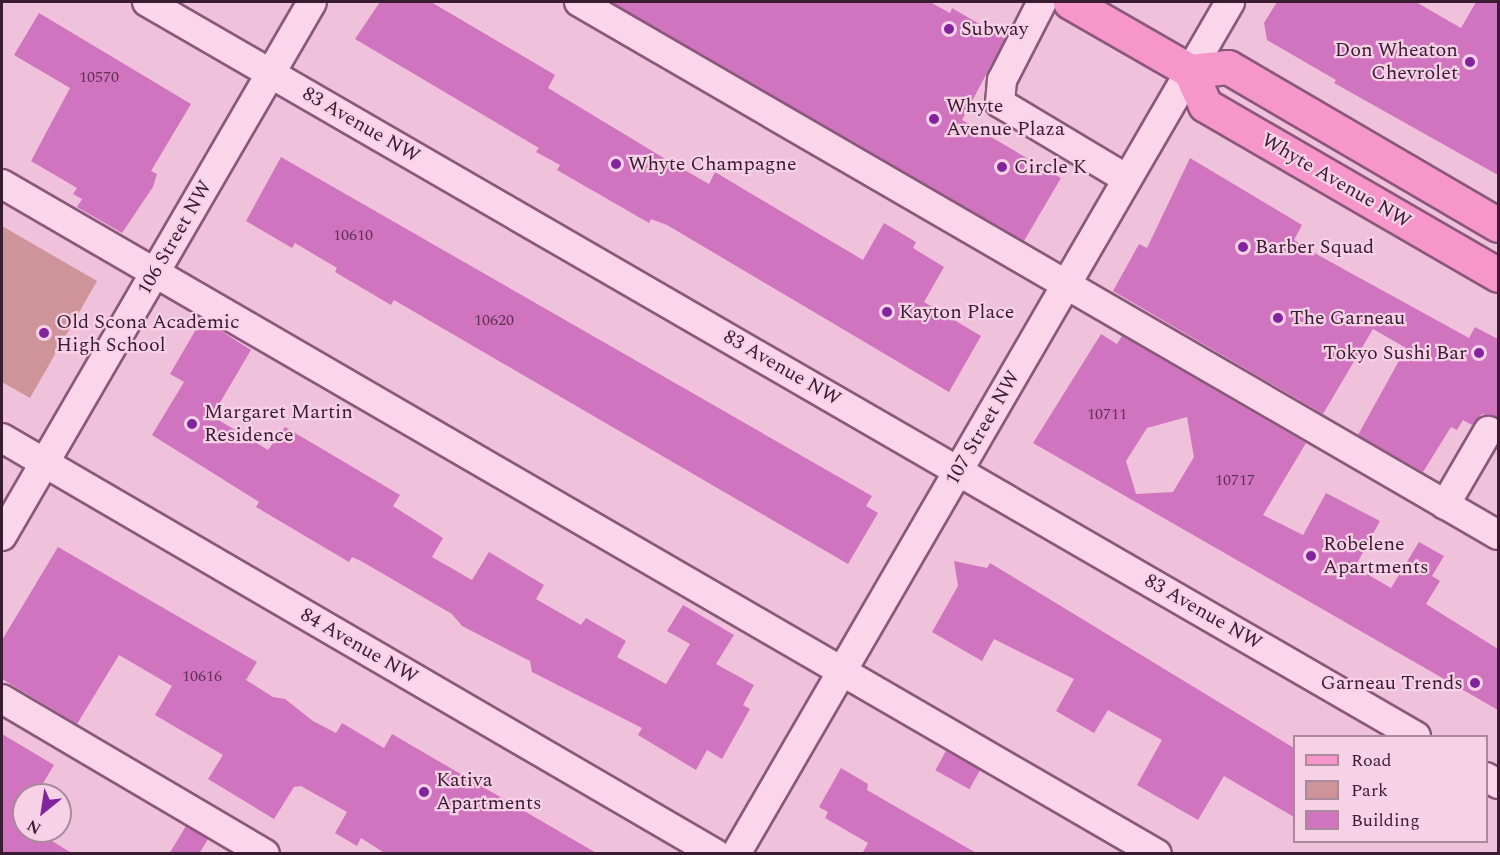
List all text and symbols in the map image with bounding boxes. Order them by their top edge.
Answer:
place label: Subway [961,17,1028,41]
marker: Subway [942,22,956,36]
place label: Don Wheaton Chevrolet [1335,39,1458,86]
marker: Don Wheaton Chevrolet [1463,55,1477,69]
house number: 10570 [79,67,119,87]
street label: 83 Avenue NW [298,82,424,168]
place label: Whyte Avenue Plaza [946,95,1065,142]
marker: Whyte Avenue Plaza [927,112,941,126]
street label: Whyte Avenue NW [1257,128,1415,234]
place label: Whyte Champagne [628,152,797,176]
place label: Circle K [1014,155,1087,179]
marker: Whyte Champagne [609,157,623,171]
marker: Circle K [995,160,1009,174]
street label: 106 Street NW [133,177,217,299]
house number: 10610 [333,225,373,245]
place label: Barber Squad [1255,235,1374,259]
marker: Barber Squad [1236,240,1250,254]
place label: Kayton Place [899,300,1014,324]
marker: Kayton Place [880,305,894,319]
place label: The Garneau [1290,306,1405,330]
place label: Old Scona Academic High School [56,310,240,357]
house number: 10620 [474,310,514,330]
marker: The Garneau [1271,311,1285,325]
street label: 83 Avenue NW [719,325,845,411]
marker: Old Scona Academic High School [37,326,51,340]
place label: Tokyo Sushi Bar [1323,341,1467,365]
marker: Tokyo Sushi Bar [1472,346,1486,360]
street label: 107 Street NW [941,367,1025,489]
place label: Margaret Martin Residence [204,400,353,447]
house number: 10711 [1087,404,1127,424]
marker: Margaret Martin Residence [185,417,199,431]
house number: 10717 [1215,470,1255,490]
place label: Robelene Apartments [1323,532,1429,579]
marker: Robelene Apartments [1304,549,1318,563]
street label: 83 Avenue NW [1140,569,1266,655]
street label: 84 Avenue NW [296,603,422,689]
house number: 10616 [182,666,222,686]
place label: Garneau Trends [1321,671,1463,695]
marker: Garneau Trends [1468,676,1482,690]
legend [1293,735,1488,843]
text: Road [1351,747,1392,774]
place label: Kativa Apartments [436,768,542,815]
text: Park [1351,777,1388,804]
north arrow [12,783,72,843]
marker: Kativa Apartments [417,785,431,799]
text: Building [1351,807,1420,834]
text: N [22,813,46,841]

